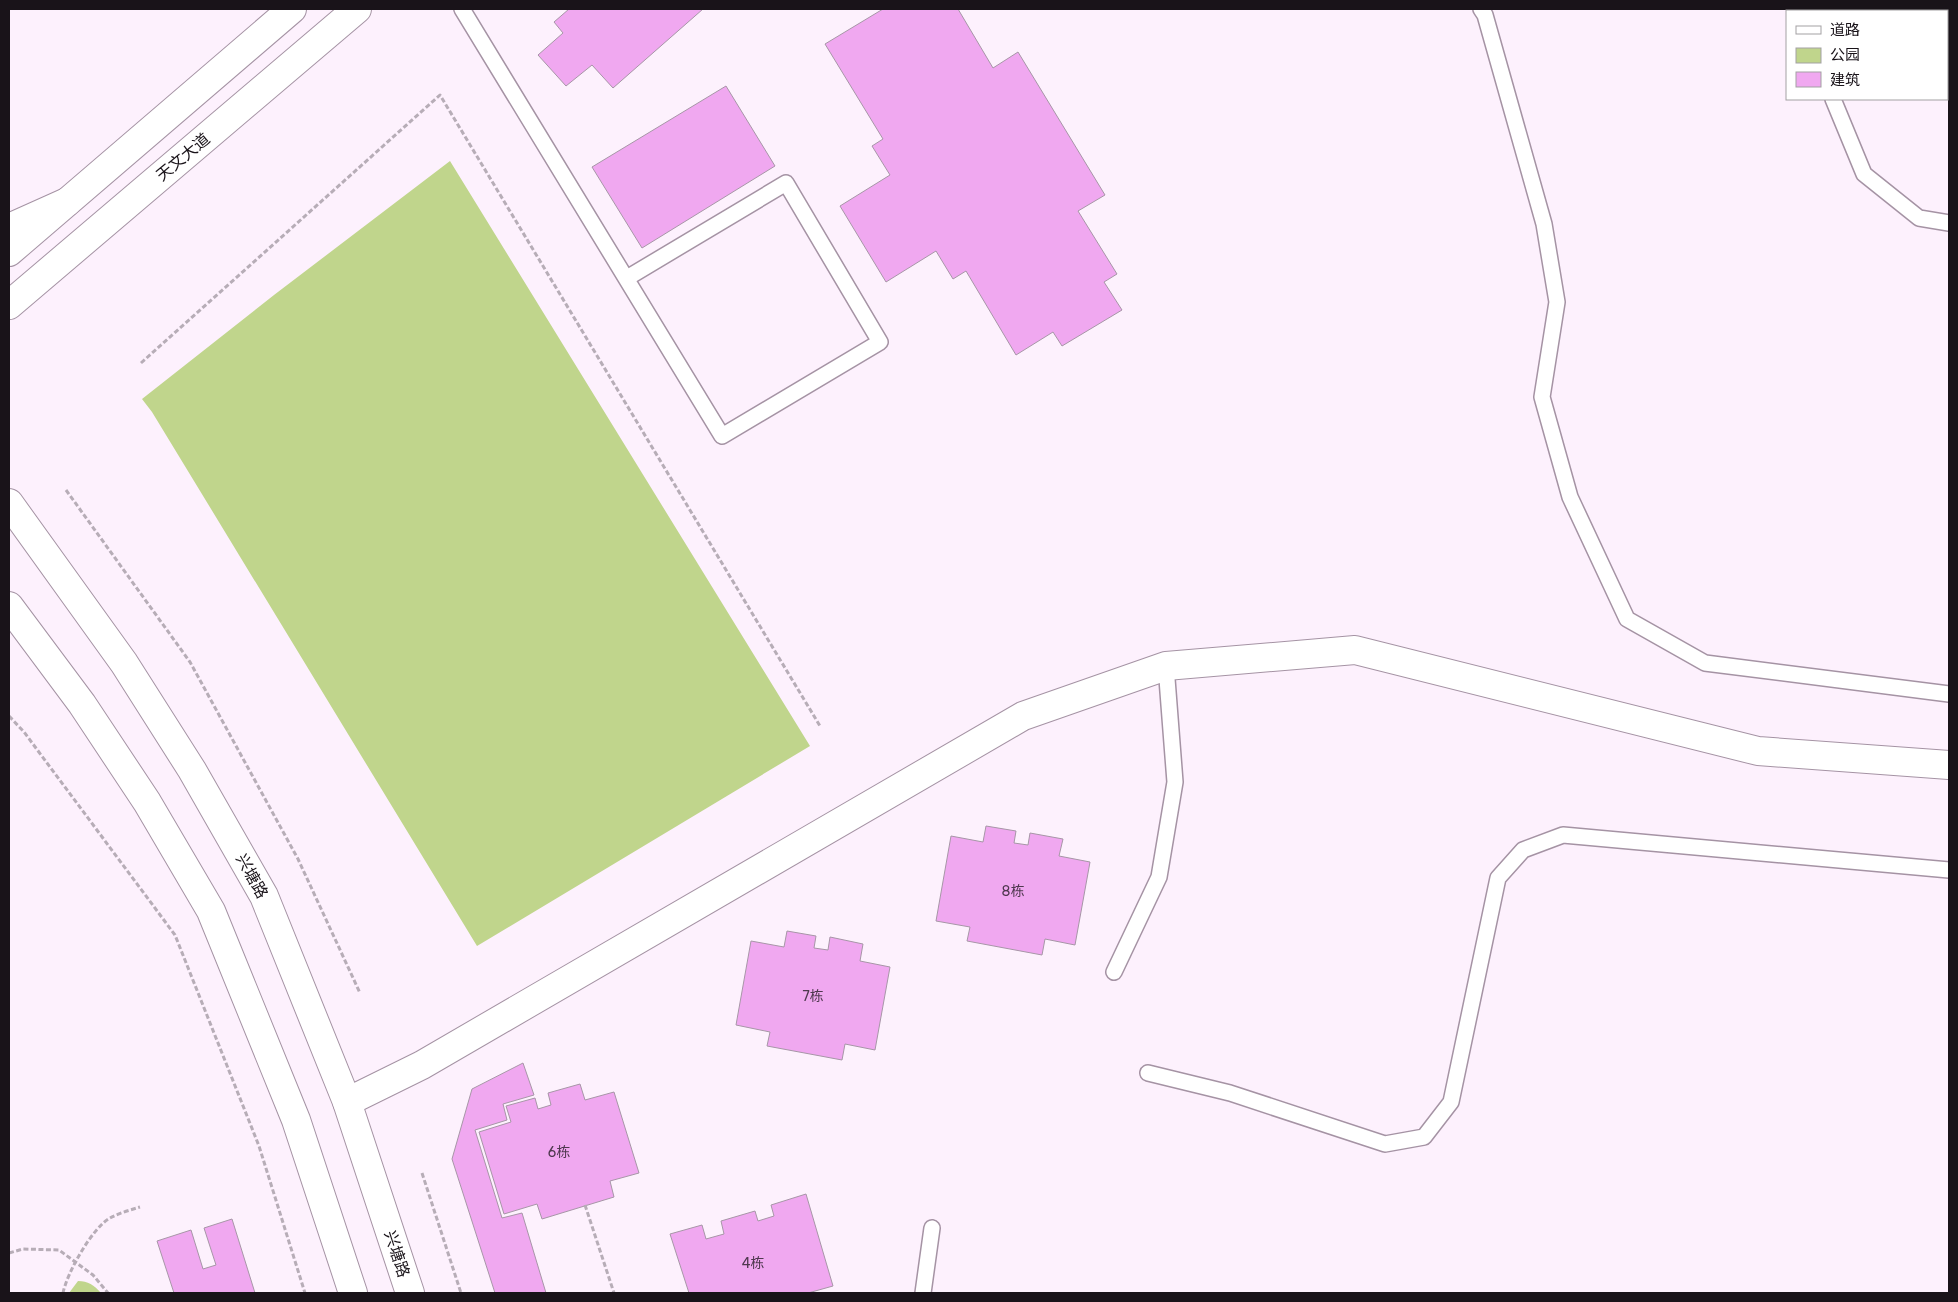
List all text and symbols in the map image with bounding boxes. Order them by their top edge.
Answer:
legend [1786,10,1948,100]
text: 道路 [1830,21,1860,39]
text: 公园 [1830,46,1860,64]
text: 建筑 [1830,71,1860,89]
street label: 天文大道 [152,129,214,185]
street label: 兴塘路 [232,850,272,902]
house number: 8栋 [1002,883,1024,900]
house number: 7栋 [802,988,824,1005]
house number: 6栋 [548,1144,570,1161]
street label: 兴塘路 [381,1228,413,1280]
house number: 4栋 [742,1255,764,1272]

